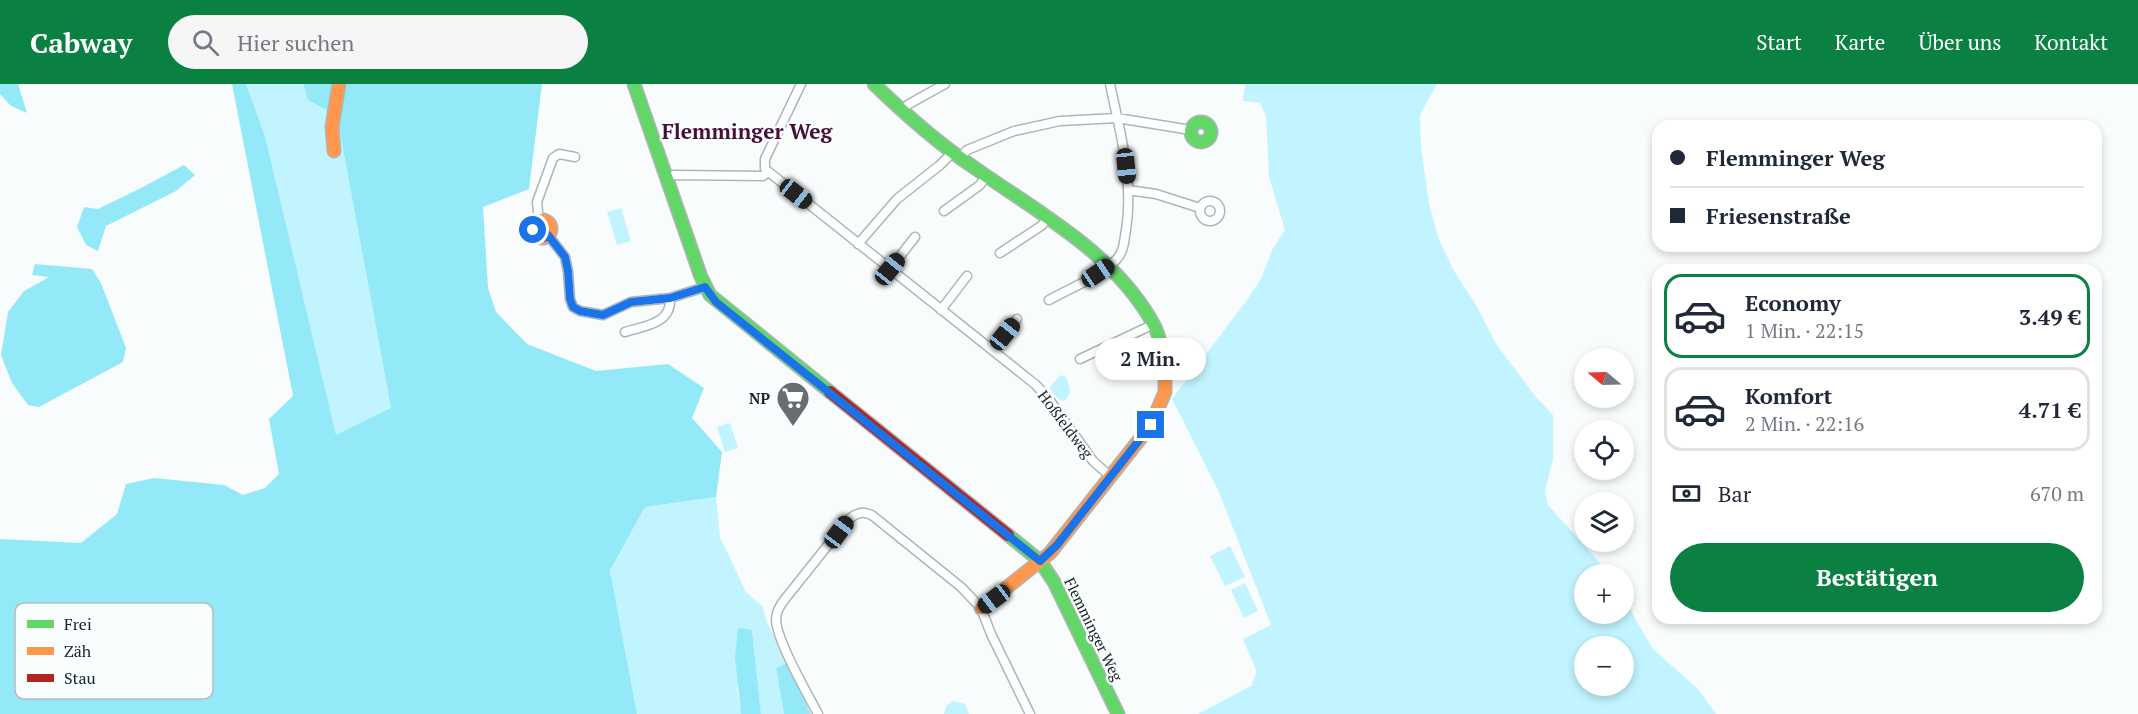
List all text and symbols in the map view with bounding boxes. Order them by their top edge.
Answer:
search box [168,15,588,69]
text: Cabway [30,24,132,61]
icon: search [189,26,222,59]
text: Hier suchen [237,28,354,57]
text: Start [1756,28,1802,56]
text: Karte [1835,28,1885,56]
text: Über uns [1918,28,2001,56]
text: Kontakt [2034,28,2108,56]
district label: Flemminger Weg [662,117,833,145]
text: Flemminger Weg [1706,143,1885,172]
car [1115,147,1137,185]
car [776,176,816,212]
text: Friesenstraße [1706,201,1851,230]
route start [519,216,546,243]
car [872,249,908,289]
car [1078,255,1118,291]
text: Economy [1745,288,1841,317]
icon: car [1673,289,1727,343]
text: 3.49 € [2019,302,2081,331]
car [987,314,1023,354]
text: 1 Min. · 22:15 [1745,317,1864,344]
callout: 2 Min. [1096,338,1206,380]
text: 2 Min. [1120,345,1181,372]
north arrow [1574,348,1634,408]
map controls [1574,348,1634,696]
supermarket icon: NP [775,380,811,427]
text: Komfort [1745,381,1832,410]
icon: car [1673,382,1727,436]
street label: Hoßfeldweg [1034,386,1099,463]
place label: NP [749,388,770,408]
text: 4.71 € [2019,395,2081,424]
text: 2 Min. · 22:16 [1745,410,1864,437]
route end [1137,411,1164,438]
button: locate [1574,420,1634,480]
icon: cash [1670,477,1703,510]
text: Bar [1718,479,1751,508]
text: 670 m [2030,480,2084,507]
button: layers [1574,492,1634,552]
car [821,512,857,552]
button: Bestätigen [1670,543,2084,612]
button: + [1574,564,1634,624]
street label: Flemminger Weg [1060,574,1128,685]
car [974,581,1014,617]
legend [15,603,213,699]
text: Frei [64,613,92,635]
button: − [1574,636,1634,696]
text: Zäh [64,640,92,662]
text: Stau [64,667,96,689]

